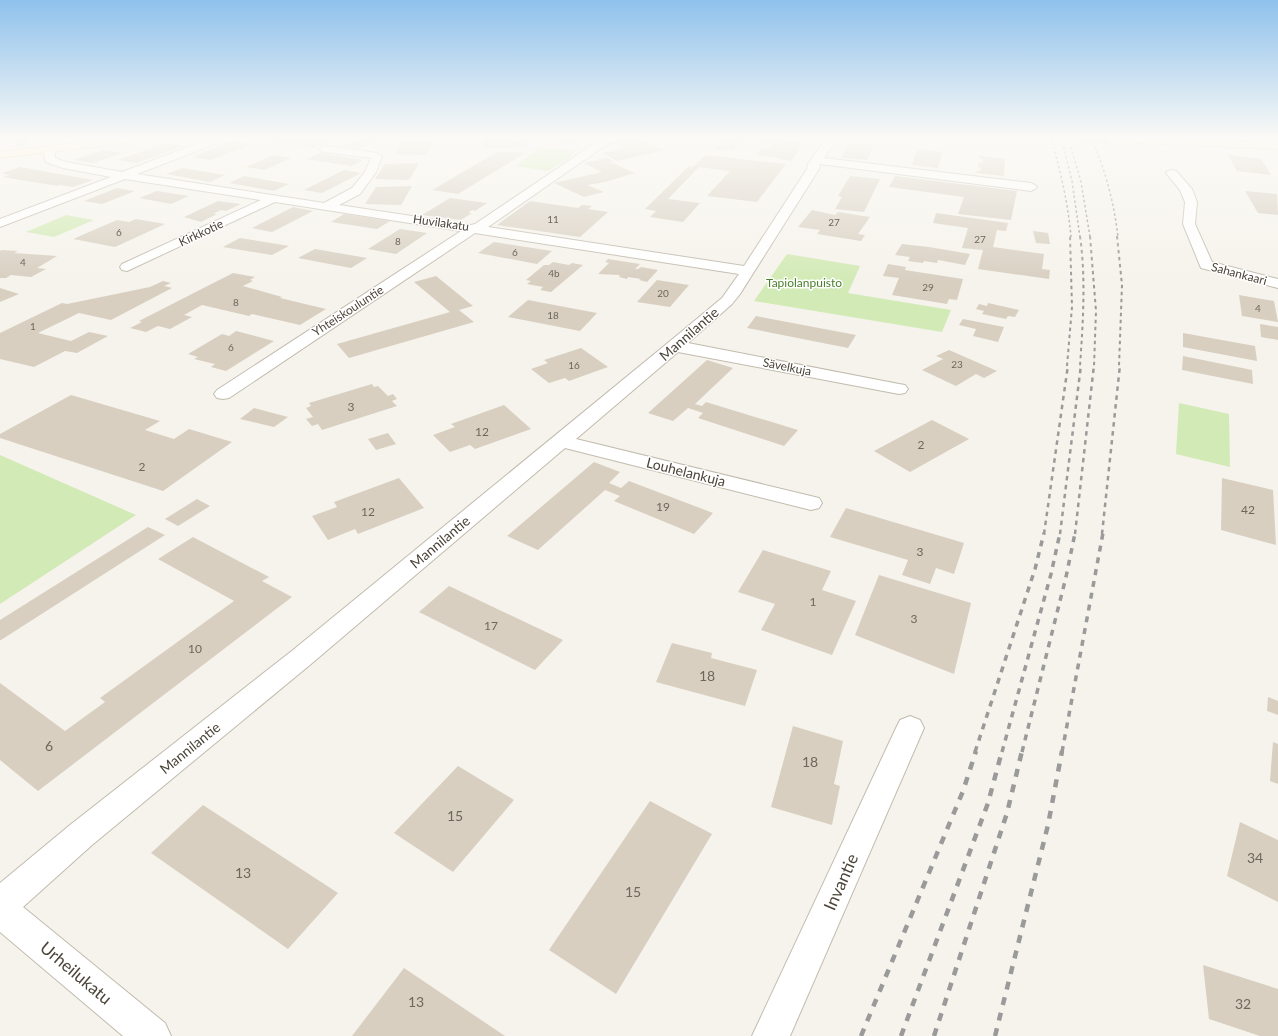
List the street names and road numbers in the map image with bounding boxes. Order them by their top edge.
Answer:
street label: Huvilakatu [412,211,470,234]
street label: Kirkkotie [176,216,225,249]
street label: Sahankaari [1210,259,1269,288]
street label: Yhteiskouluntie [309,282,386,339]
street label: Mannilantie [656,303,722,364]
street label: Sävelkuja [762,354,813,379]
street label: Louhelankuja [645,453,727,490]
street label: Mannilantie [406,512,473,572]
street label: Mannilantie [156,718,223,777]
street label: Invantie [819,850,862,913]
street label: Urheilukatu [36,937,116,1009]

